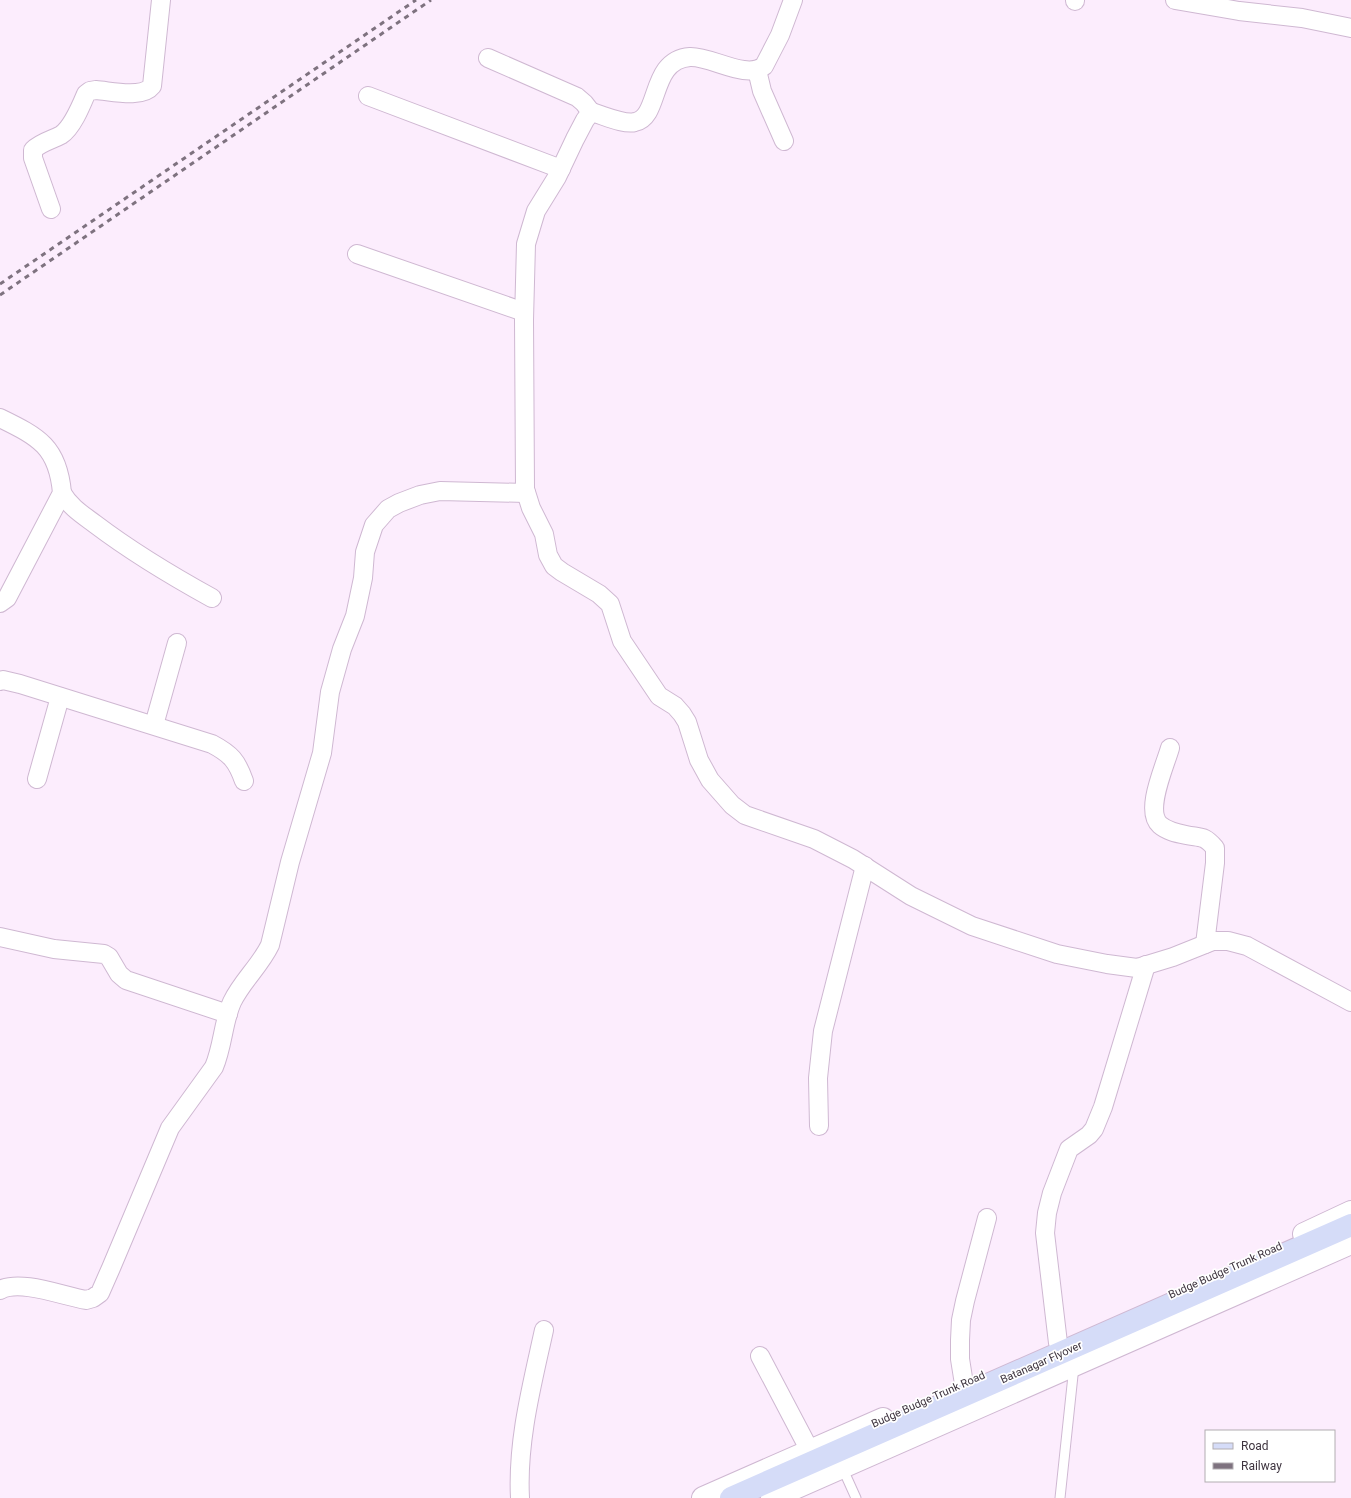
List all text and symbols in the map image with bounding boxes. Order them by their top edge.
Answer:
street label: Budge Budge Trunk Road [1166,1239,1284,1301]
street label: Batanagar Flyover [998,1339,1084,1386]
street label: Budge Budge Trunk Road [869,1368,987,1430]
legend [1205,1430,1335,1482]
text: Road [1241,1439,1269,1453]
text: Railway [1241,1459,1282,1473]

